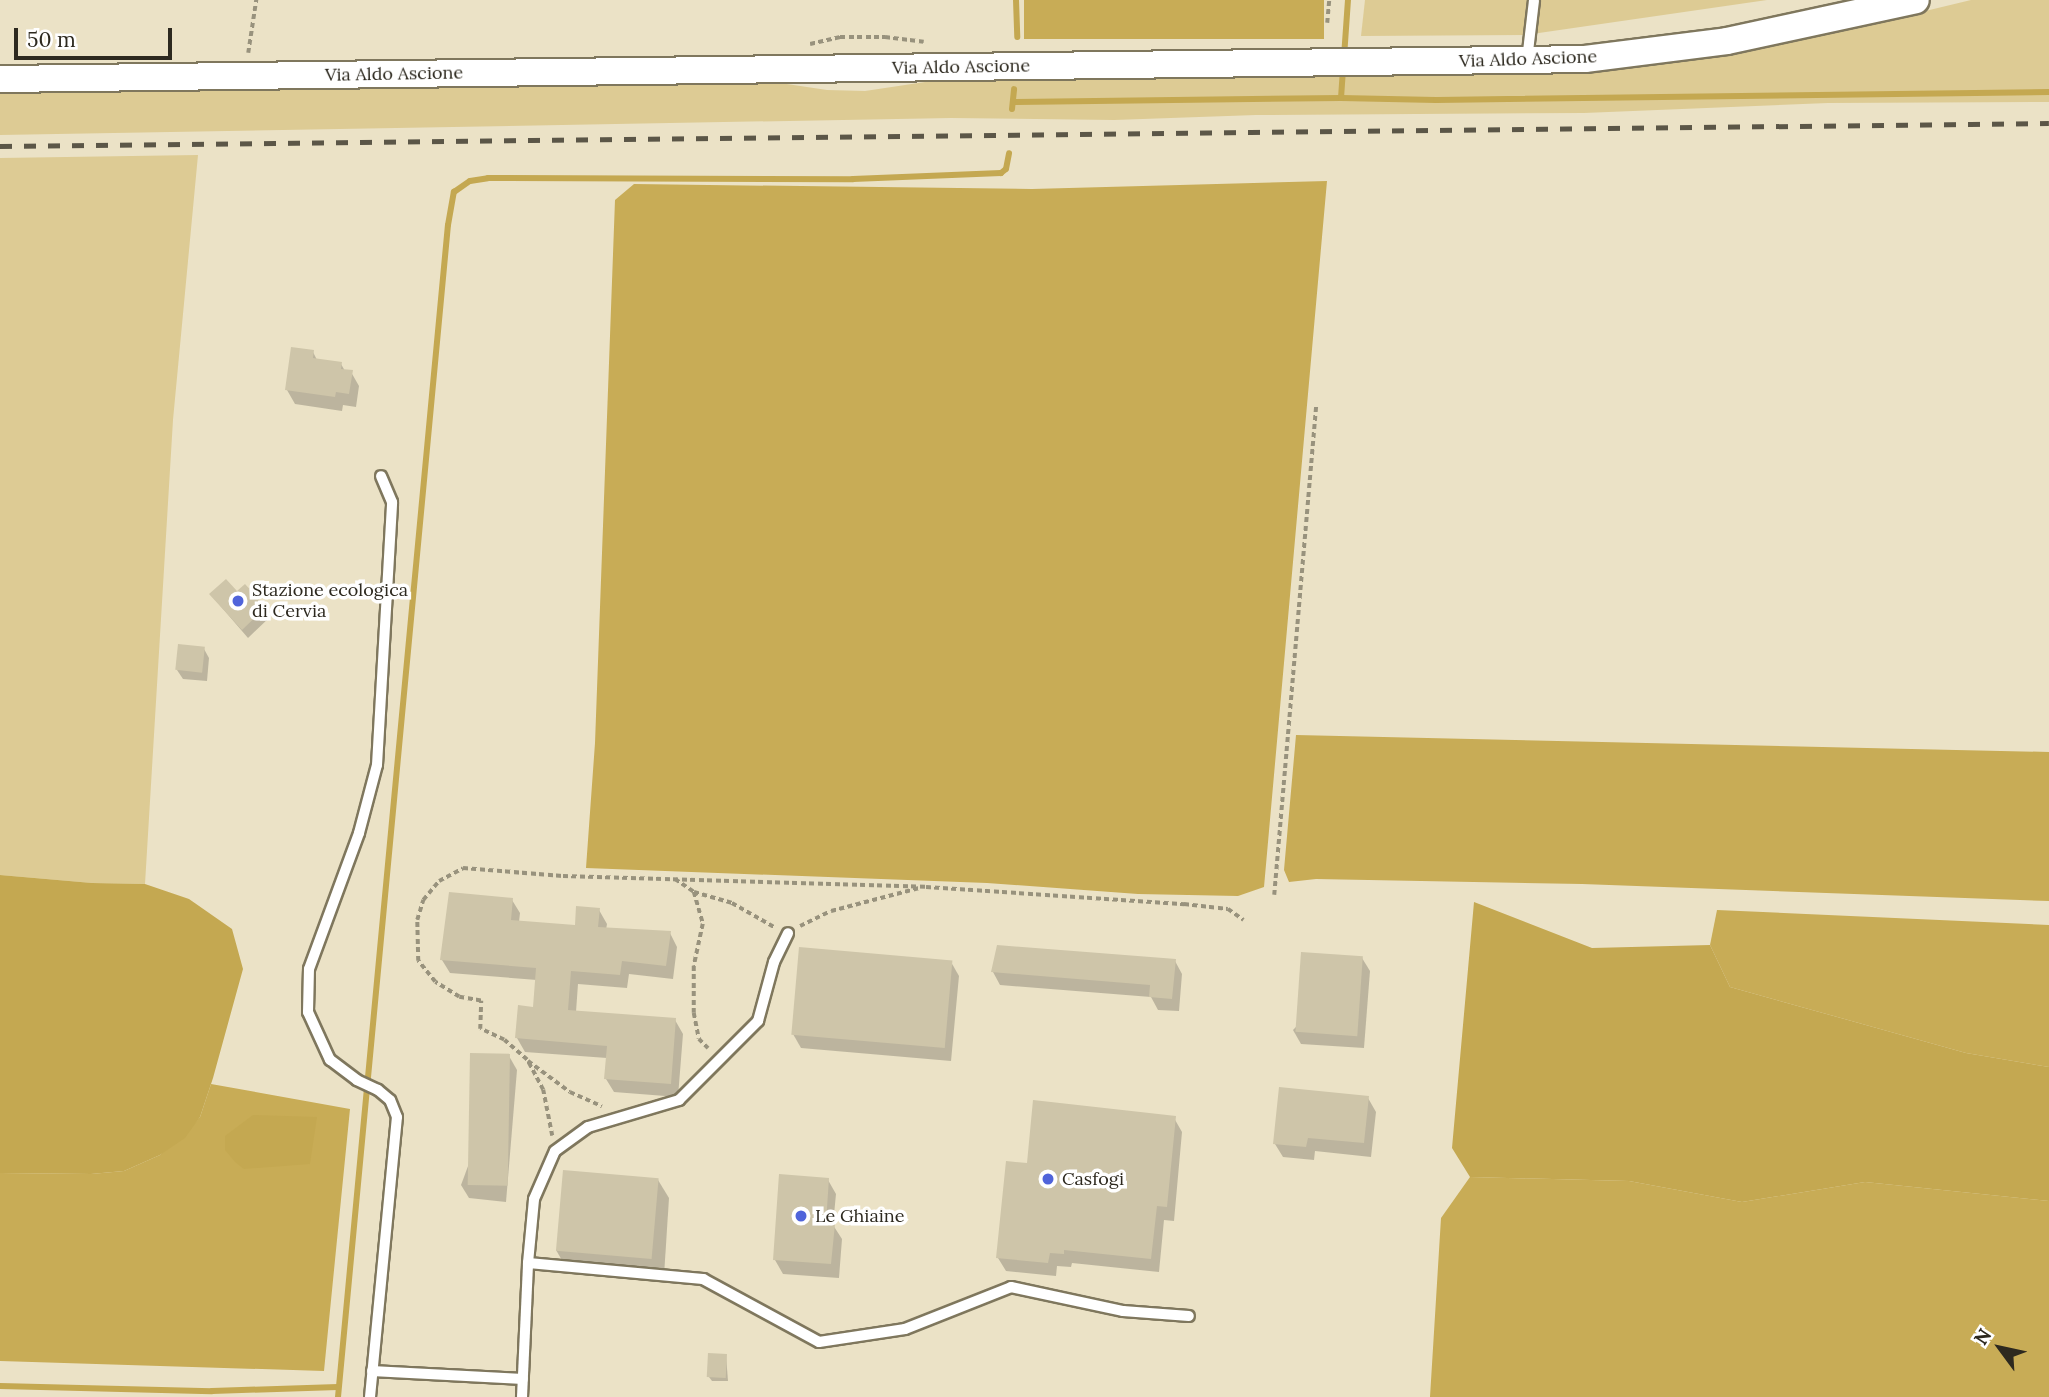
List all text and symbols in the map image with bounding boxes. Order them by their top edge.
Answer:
scale bar [18,14,175,58]
text: 50 m [27,26,76,53]
street label: Via Aldo Ascione [1459,46,1597,72]
street label: Via Aldo Ascione [892,55,1030,79]
street label: Via Aldo Ascione [325,62,463,86]
place label: Stazione ecologica di Cervia [252,580,408,622]
marker: Stazione ecologica di Cervia [230,593,246,609]
place label: Casfogi [1062,1168,1124,1190]
marker: Casfogi [1040,1171,1056,1187]
place label: Le Ghiaine [815,1205,904,1227]
marker: Le Ghiaine [793,1208,809,1224]
north arrow [1965,1313,2035,1383]
text: N [1968,1324,1996,1349]

